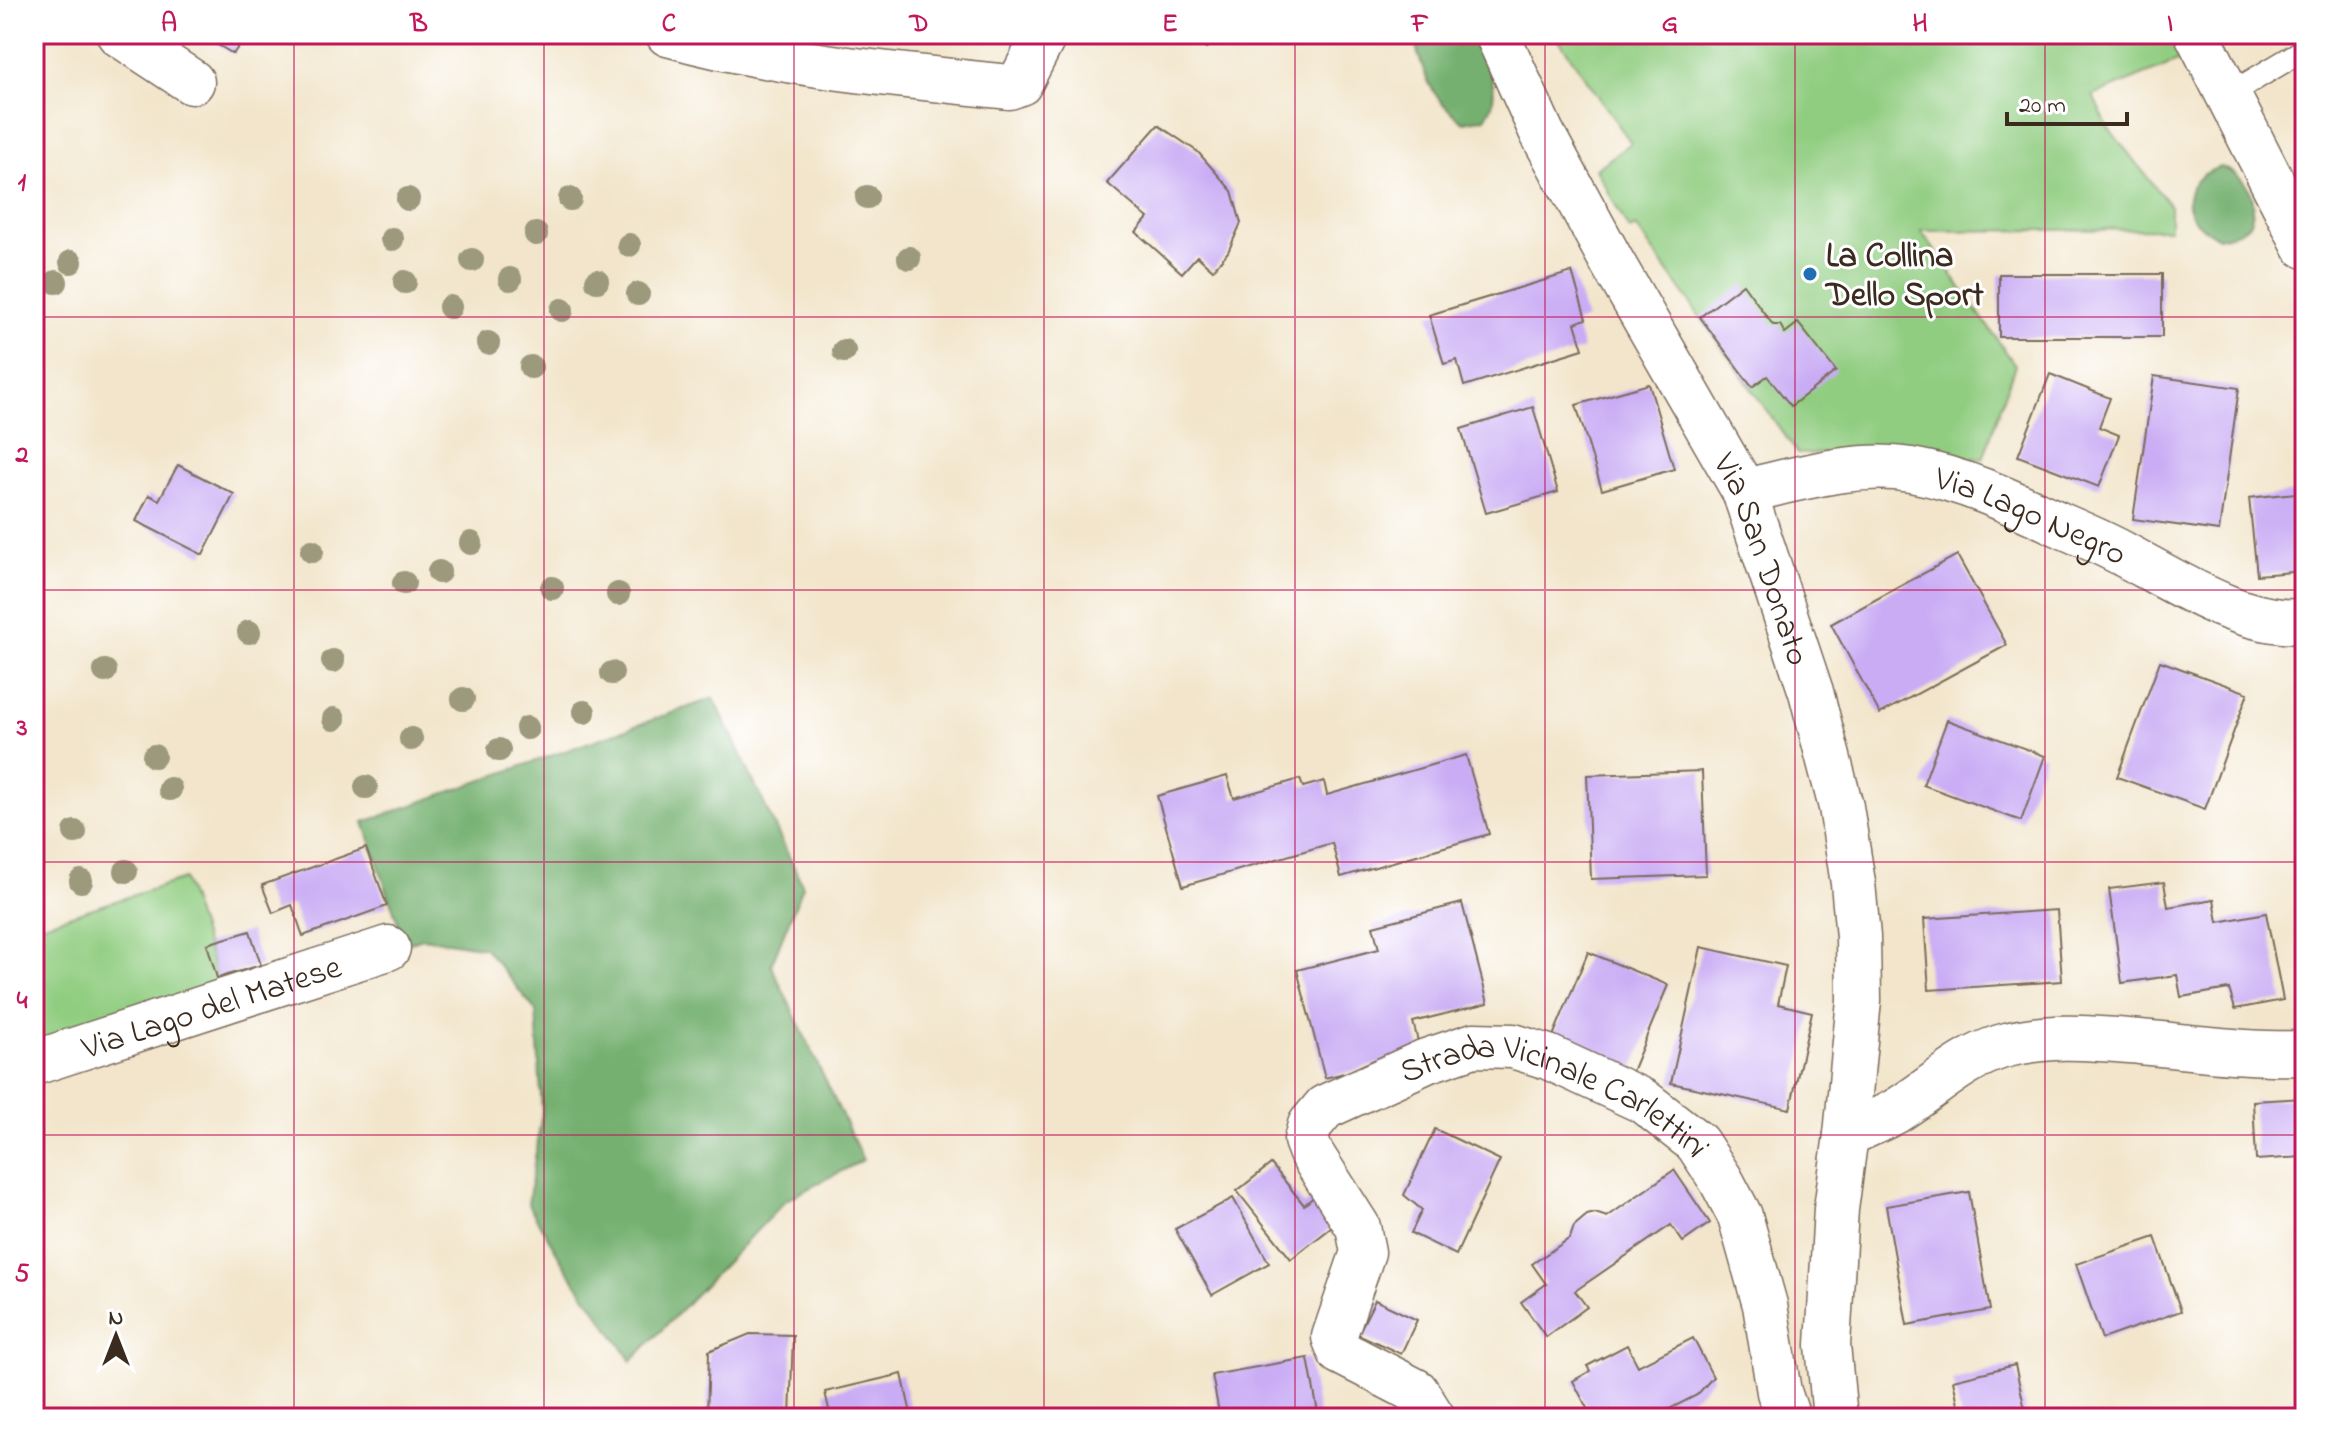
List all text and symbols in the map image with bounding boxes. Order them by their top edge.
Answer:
text: A [161,6,177,44]
text: B [409,6,428,44]
text: C [662,6,676,44]
text: D [908,6,929,44]
text: E [1162,6,1178,44]
text: F [1410,6,1429,44]
text: G [1662,6,1678,44]
text: H [1912,6,1928,44]
text: I [2167,6,2173,44]
scale bar [2007,76,2127,126]
text: 20 m [2019,89,2066,124]
text: 1 [18,165,27,203]
place label: La Collina Dello Sport [1824,233,1984,322]
marker: La Collina Dello Sport [1801,265,1819,283]
text: 2 [15,437,29,475]
street label: Via San Donato [1698,444,1821,673]
street label: Via Lago Negro [1928,455,2135,581]
text: 3 [16,710,28,748]
street label: Via Lago del Matese [75,944,349,1075]
text: 4 [17,983,28,1021]
street label: Strada Vicinale Carlettini [1392,1024,1721,1169]
text: 5 [15,1256,30,1294]
north arrow [76,1296,156,1376]
text: N [109,1303,123,1335]

